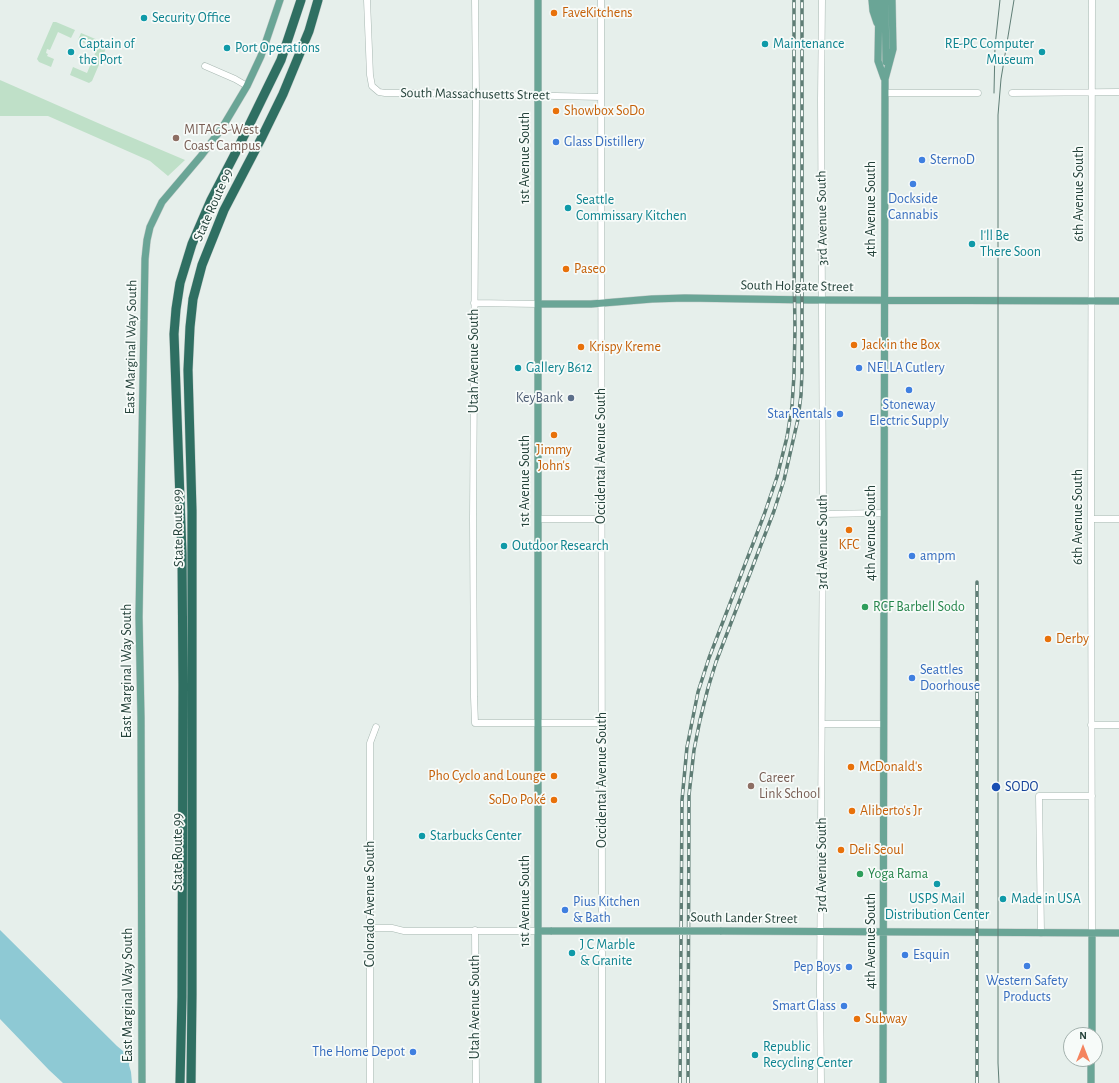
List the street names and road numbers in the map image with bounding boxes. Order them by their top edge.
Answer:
street label: South Massachusetts Street [400,84,550,104]
street label: 1st Avenue South [517,112,533,204]
street label: 6th Avenue South [1071,146,1087,242]
street label: 4th Avenue South [863,161,879,257]
street label: State Route 99 [189,166,237,244]
street label: 3rd Avenue South [813,170,831,266]
street label: South Holgate Street [740,277,854,295]
street label: East Marginal Way South [121,280,141,414]
street label: Utah Avenue South [466,309,482,413]
street label: Occidental Avenue South [593,388,609,524]
street label: 1st Avenue South [517,435,533,527]
street label: 6th Avenue South [1070,469,1086,565]
street label: 4th Avenue South [863,485,879,581]
street label: State Route 99 [169,489,187,567]
street label: 3rd Avenue South [815,494,831,590]
street label: East Marginal Way South [119,604,135,738]
street label: Occidental Avenue South [594,712,610,848]
street label: State Route 99 [170,813,186,891]
street label: 3rd Avenue South [814,817,830,913]
street label: Colorado Avenue South [362,841,378,967]
street label: 1st Avenue South [517,855,533,947]
street label: 4th Avenue South [863,893,879,989]
street label: South Lander Street [690,909,798,927]
street label: East Marginal Way South [120,928,136,1062]
street label: Utah Avenue South [467,955,483,1059]

